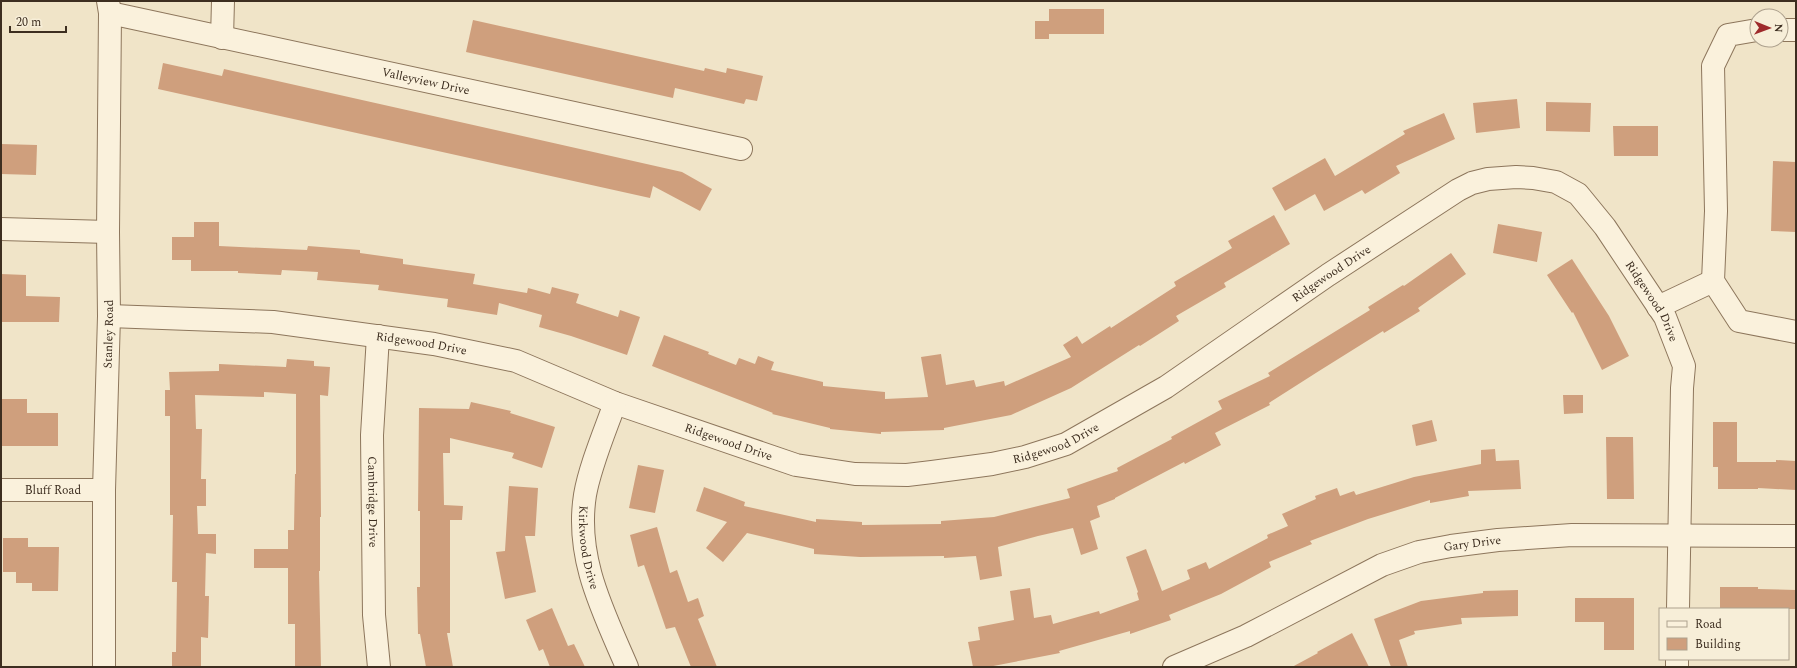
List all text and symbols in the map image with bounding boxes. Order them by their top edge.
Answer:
scale bar [10,8,66,34]
north arrow [1749,8,1789,48]
text: 20 m [16,13,41,32]
text: N [1770,24,1787,33]
street label: Valleyview Drive [380,63,472,100]
street label: Ridgewood Drive [1288,240,1375,307]
street label: Ridgewood Drive [1620,257,1683,345]
street label: Stanley Road [98,299,119,369]
street label: Ridgewood Drive [375,327,469,361]
street label: Ridgewood Drive [1011,418,1103,469]
street label: Ridgewood Drive [682,419,775,466]
street label: Cambridge Drive [362,456,382,548]
street label: Bluff Road [25,481,81,500]
street label: Kirkwood Drive [573,505,604,592]
street label: Gary Drive [1442,531,1502,557]
legend [1659,608,1789,660]
text: Road [1695,615,1722,634]
text: Building [1695,635,1741,654]

